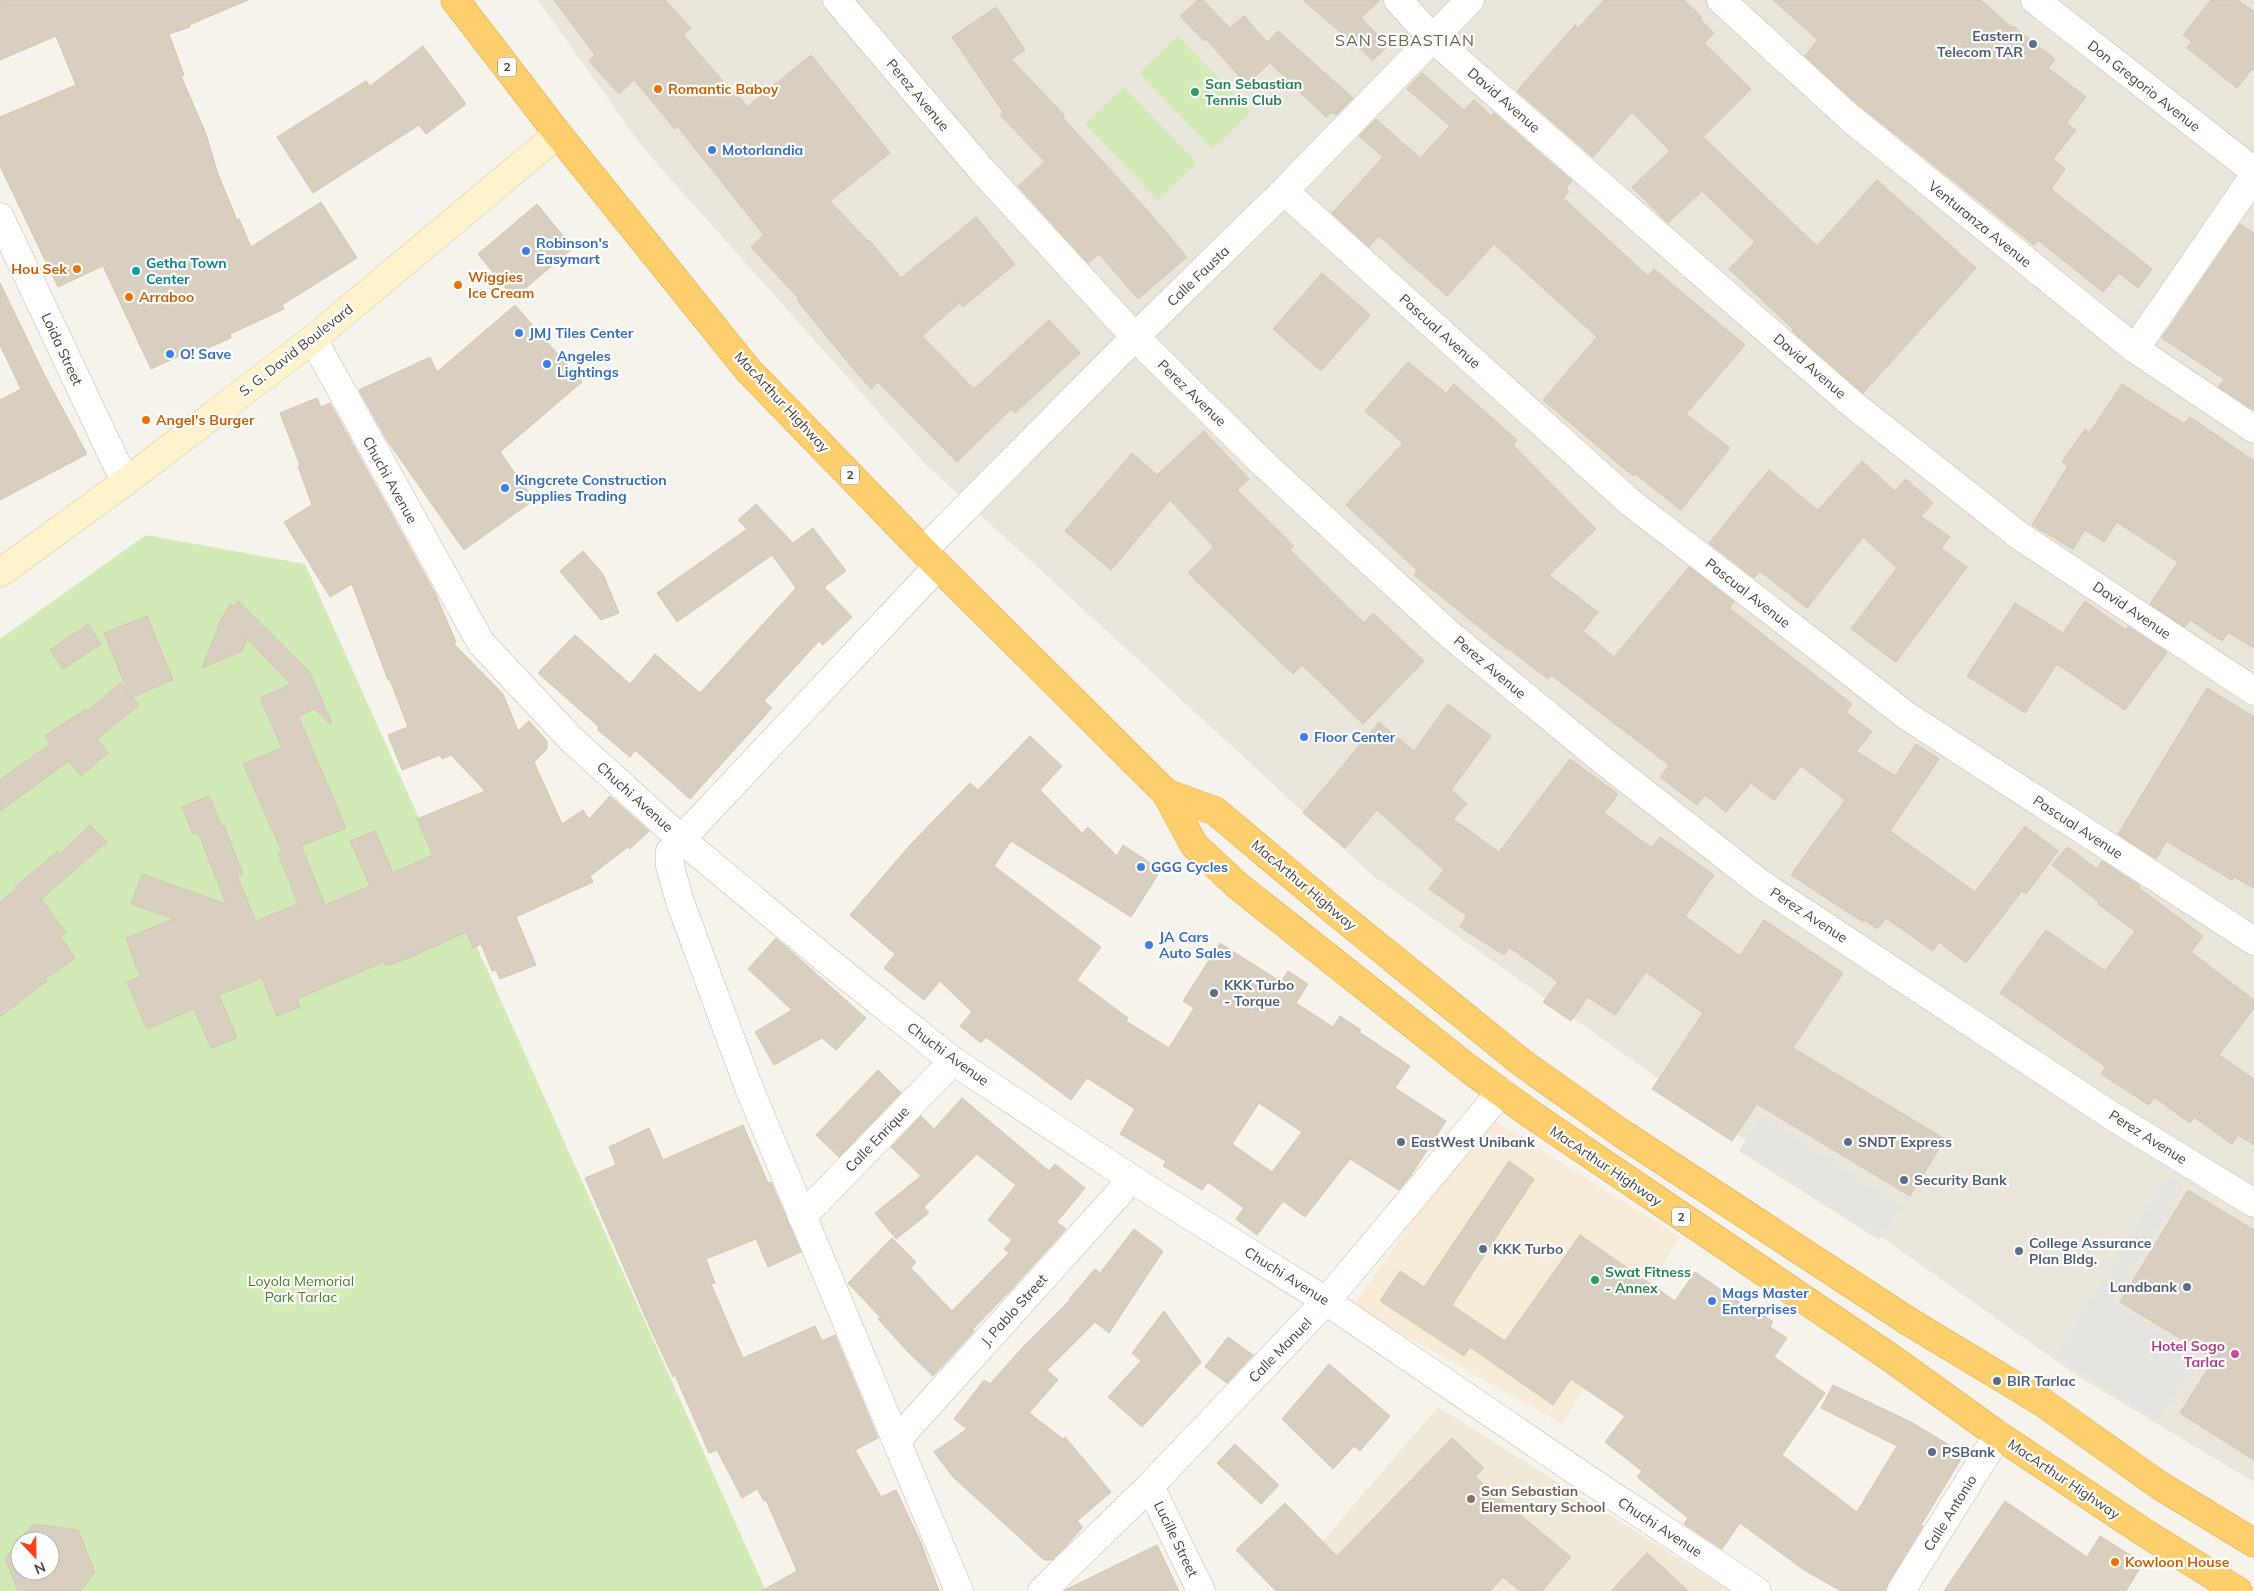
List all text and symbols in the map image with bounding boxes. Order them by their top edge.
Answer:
place label: Eastern Telecom TAR [1937,27,2023,61]
district label: SAN SEBASTIAN [1335,30,1475,50]
street label: Don Gregorio Avenue [2084,36,2204,136]
marker: Eastern Telecom TAR [2027,38,2039,50]
street label: Perez Avenue [883,55,953,135]
road number: 2 [498,58,516,76]
street label: David Avenue [1464,64,1544,136]
place label: San Sebastian Tennis Club [1205,75,1302,109]
place label: Romantic Baboy [668,80,779,98]
marker: Romantic Baboy [652,83,664,95]
marker: San Sebastian Tennis Club [1189,86,1201,98]
place label: Motorlandia [722,141,803,159]
marker: Motorlandia [706,144,718,156]
street label: Venturanza Avenue [1925,177,2035,271]
place label: Robinson's Easymart [536,234,609,268]
street label: Calle Fausta [1163,242,1233,310]
marker: Robinson's Easymart [520,245,532,257]
place label: Getha Town Center [146,254,227,288]
place label: Hou Sek [11,260,67,278]
marker: Hou Sek [71,263,83,275]
marker: Getha Town Center [130,265,142,277]
place label: Wiggies Ice Cream [468,268,534,302]
marker: Wiggies Ice Cream [452,279,464,291]
place label: Arraboo [139,288,194,306]
street label: Pascual Avenue [1396,290,1484,372]
marker: Arraboo [123,291,135,303]
street label: S. G. David Boulevard [235,300,357,400]
street label: Loida Street [37,310,87,388]
place label: JMJ Tiles Center [529,324,634,342]
marker: JMJ Tiles Center [513,327,525,339]
street label: David Avenue [1770,330,1850,402]
place label: O! Save [180,345,231,363]
place label: Angeles Lightings [557,347,619,381]
marker: O! Save [164,348,176,360]
street label: MacArthur Highway [731,348,834,457]
street label: Perez Avenue [1154,356,1230,430]
marker: Angeles Lightings [541,358,553,370]
place label: Angel's Burger [156,411,255,429]
marker: Angel's Burger [140,414,152,426]
street label: Chuchi Avenue [359,433,421,527]
road number: 2 [841,466,859,484]
place label: Kingcrete Construction Supplies Trading [515,471,667,505]
marker: Kingcrete Construction Supplies Trading [499,482,511,494]
street label: Pascual Avenue [1702,554,1794,632]
street label: David Avenue [2090,577,2174,643]
street label: Perez Avenue [1450,632,1530,702]
place label: Floor Center [1314,728,1396,746]
marker: Floor Center [1298,731,1310,743]
street label: Chuchi Avenue [593,758,677,836]
street label: Pascual Avenue [2030,791,2126,863]
street label: MacArthur Highway [1248,836,1361,934]
place label: GGG Cycles [1151,858,1228,876]
marker: GGG Cycles [1135,861,1147,873]
street label: Perez Avenue [1767,883,1851,947]
place label: JA Cars Auto Sales [1159,928,1231,962]
marker: JA Cars Auto Sales [1143,939,1155,951]
place label: KKK Turbo - Torque [1224,976,1294,1010]
marker: KKK Turbo - Torque [1208,987,1220,999]
street label: Chuchi Avenue [904,1018,992,1090]
street label: Calle Enrique [841,1102,913,1176]
street label: Perez Avenue [2106,1106,2190,1168]
street label: MacArthur Highway [1546,1122,1666,1211]
place label: EastWest Unibank [1411,1133,1535,1151]
place label: SNDT Express [1858,1133,1952,1151]
marker: EastWest Unibank [1395,1136,1407,1148]
marker: SNDT Express [1842,1136,1854,1148]
place label: Security Bank [1914,1171,2007,1189]
marker: Security Bank [1898,1174,1910,1186]
road number: 2 [1672,1208,1690,1226]
place label: College Assurance Plan Bldg. [2029,1234,2152,1268]
place label: KKK Turbo [1493,1240,1563,1258]
street label: Chuchi Avenue [1241,1243,1333,1309]
marker: KKK Turbo [1477,1243,1489,1255]
marker: College Assurance Plan Bldg. [2013,1245,2025,1257]
place label: Swat Fitness - Annex [1605,1263,1691,1297]
street label: J. Pablo Street [977,1270,1051,1350]
park label: Loyola Memorial Park Tarlac [248,1272,354,1306]
marker: Swat Fitness - Annex [1589,1274,1601,1286]
place label: Landbank [2110,1278,2177,1296]
marker: Landbank [2181,1281,2193,1293]
place label: Mags Master Enterprises [1722,1284,1809,1318]
marker: Mags Master Enterprises [1706,1295,1718,1307]
street label: Calle Manuel [1245,1314,1315,1386]
place label: Hotel Sogo Tarlac [2151,1337,2225,1371]
marker: Hotel Sogo Tarlac [2229,1348,2241,1360]
place label: BIR Tarlac [2007,1372,2075,1390]
marker: BIR Tarlac [1991,1375,2003,1387]
street label: MacArthur Highway [2004,1435,2124,1524]
place label: PSBank [1942,1443,1995,1461]
marker: PSBank [1926,1446,1938,1458]
street label: Calle Antonio [1919,1472,1981,1554]
place label: San Sebastian Elementary School [1481,1482,1605,1516]
marker: San Sebastian Elementary School [1465,1493,1477,1505]
street label: Chuchi Avenue [1615,1493,1705,1561]
street label: Lucille Street [1150,1498,1202,1580]
north arrow [10,1531,60,1581]
place label: Kowloon House [2125,1553,2230,1571]
marker: Kowloon House [2109,1556,2121,1568]
text: N [32,1558,48,1578]

